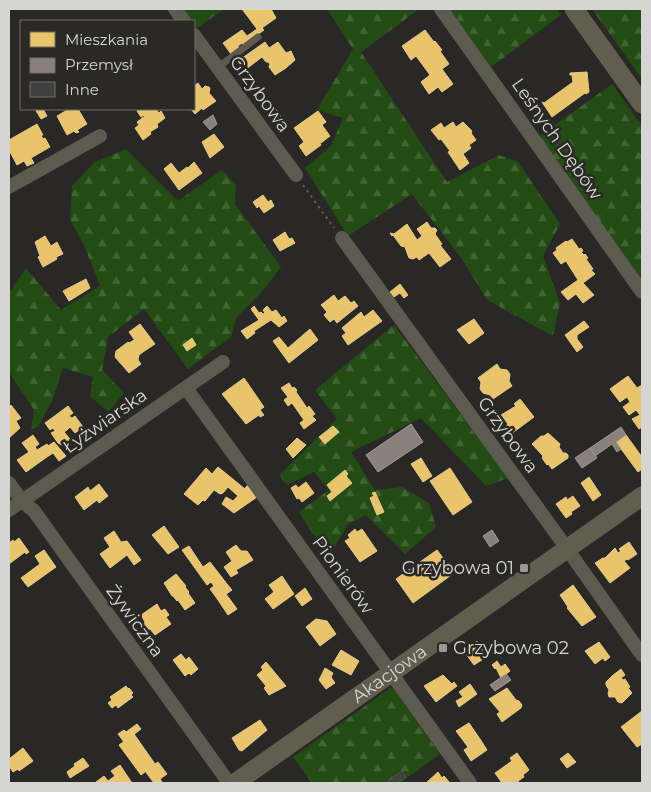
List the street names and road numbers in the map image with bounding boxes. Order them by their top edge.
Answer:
street label: Grzybowa [225,51,295,137]
street label: Leśnych Dębów [507,74,607,204]
street label: Łyżwiarska [59,384,151,458]
street label: Grzybowa [473,392,543,478]
street label: Pionierów [307,532,379,618]
street label: Żywiczna [101,581,169,661]
street label: Akacjowa [348,640,431,708]

